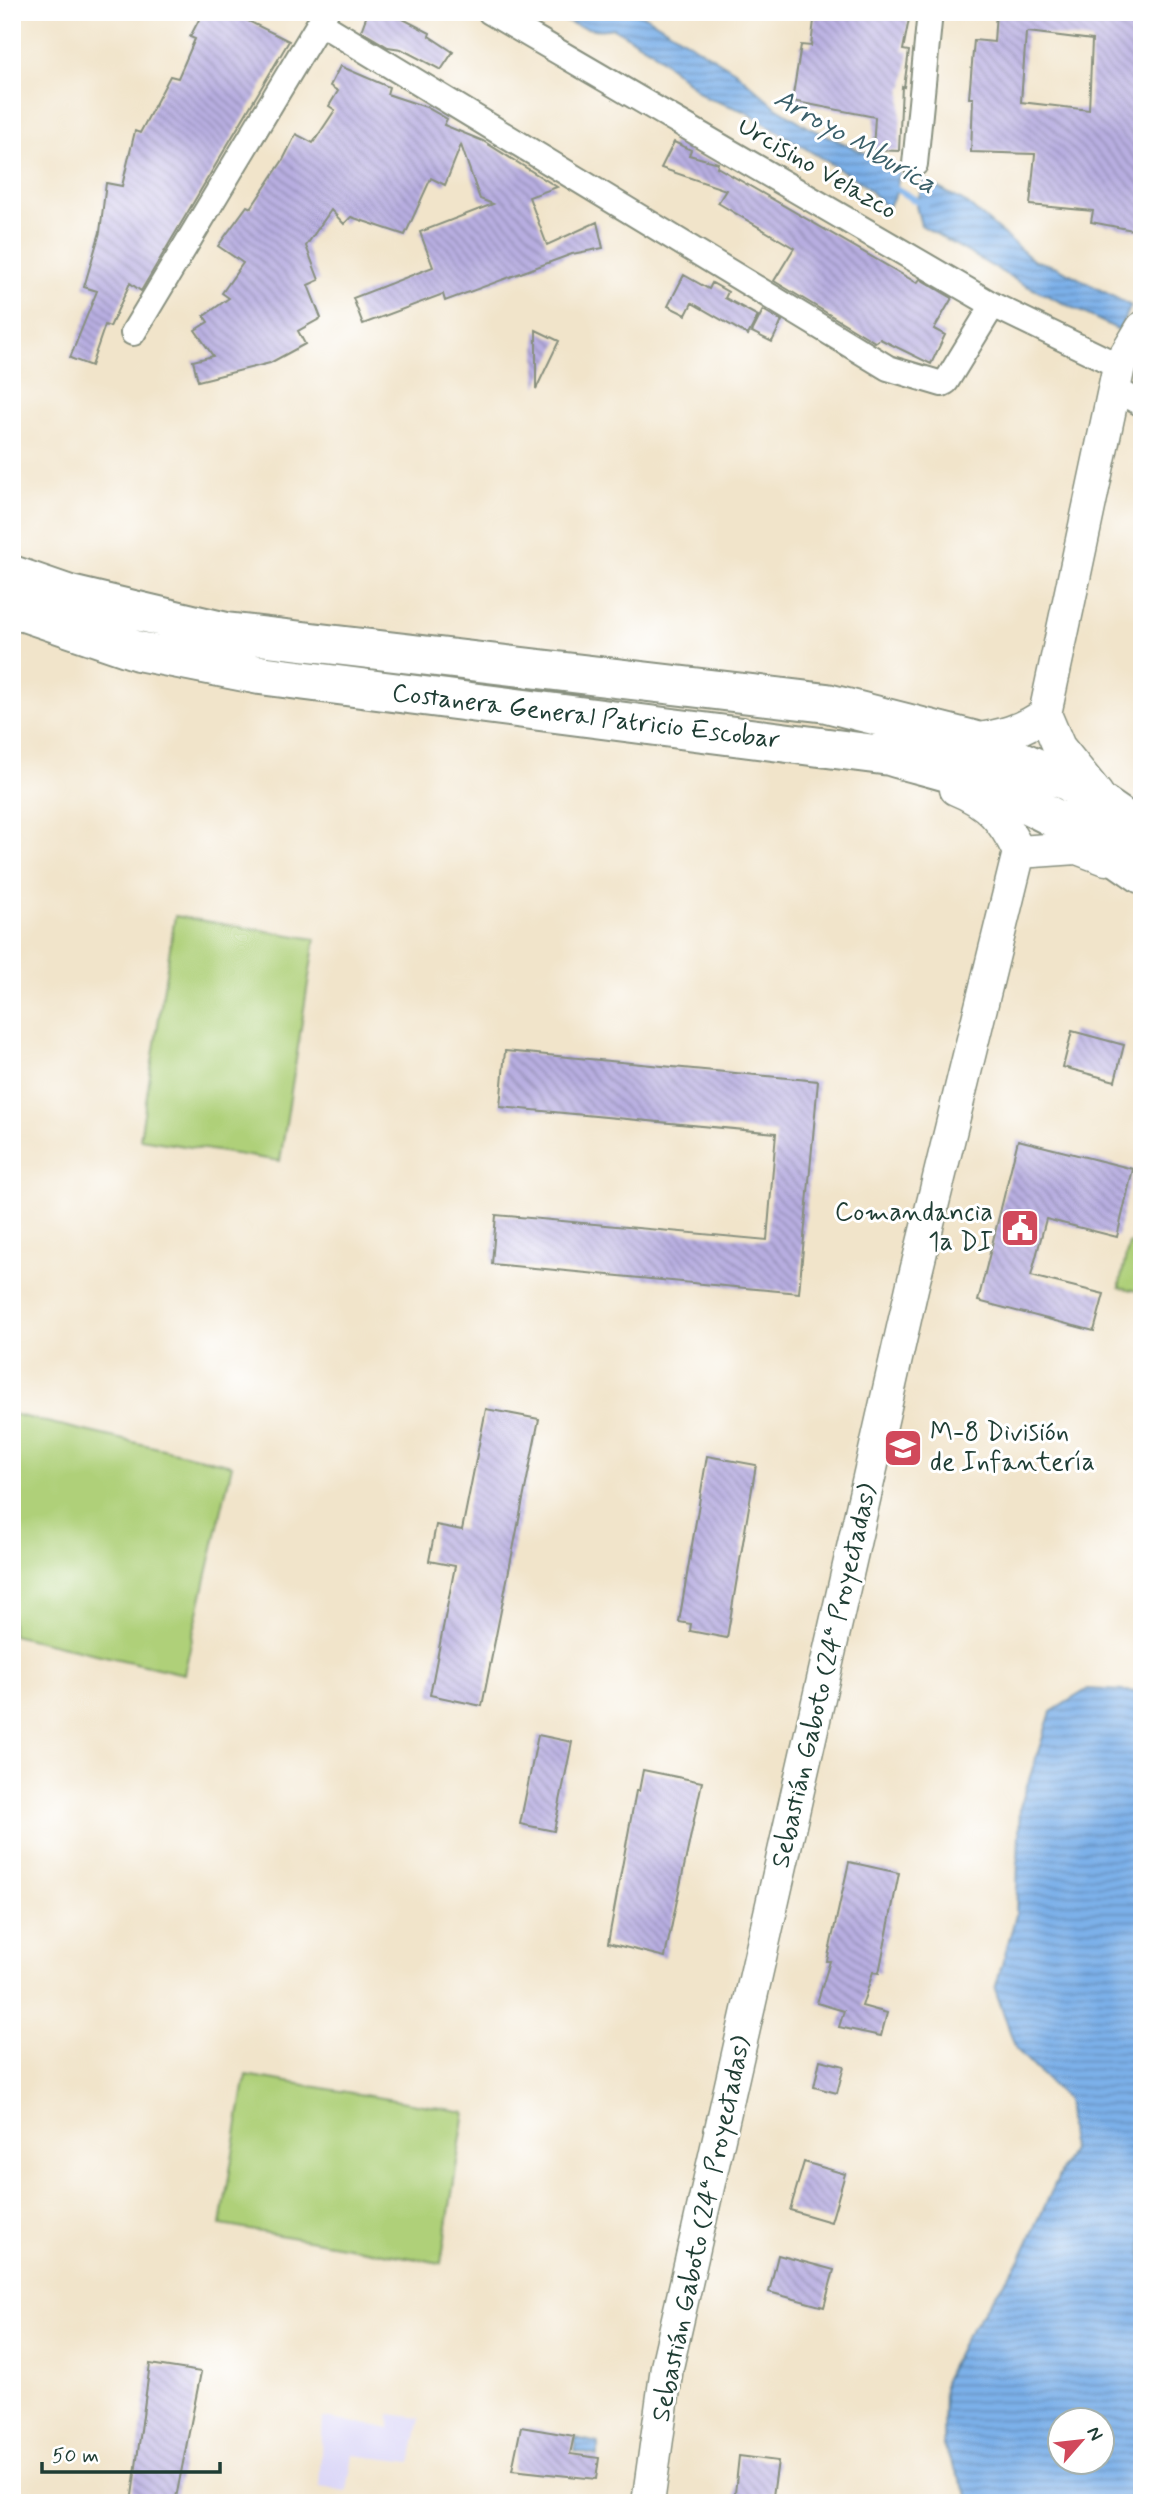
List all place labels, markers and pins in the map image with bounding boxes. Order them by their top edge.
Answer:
place label: Comandancia 1a DI [835,1196,993,1260]
public building icon: Comandancia 1a DI [999,1207,1041,1249]
place label: M-8 División de Infantería [930,1416,1095,1480]
school or university icon: M-8 División de Infantería [882,1427,924,1469]

